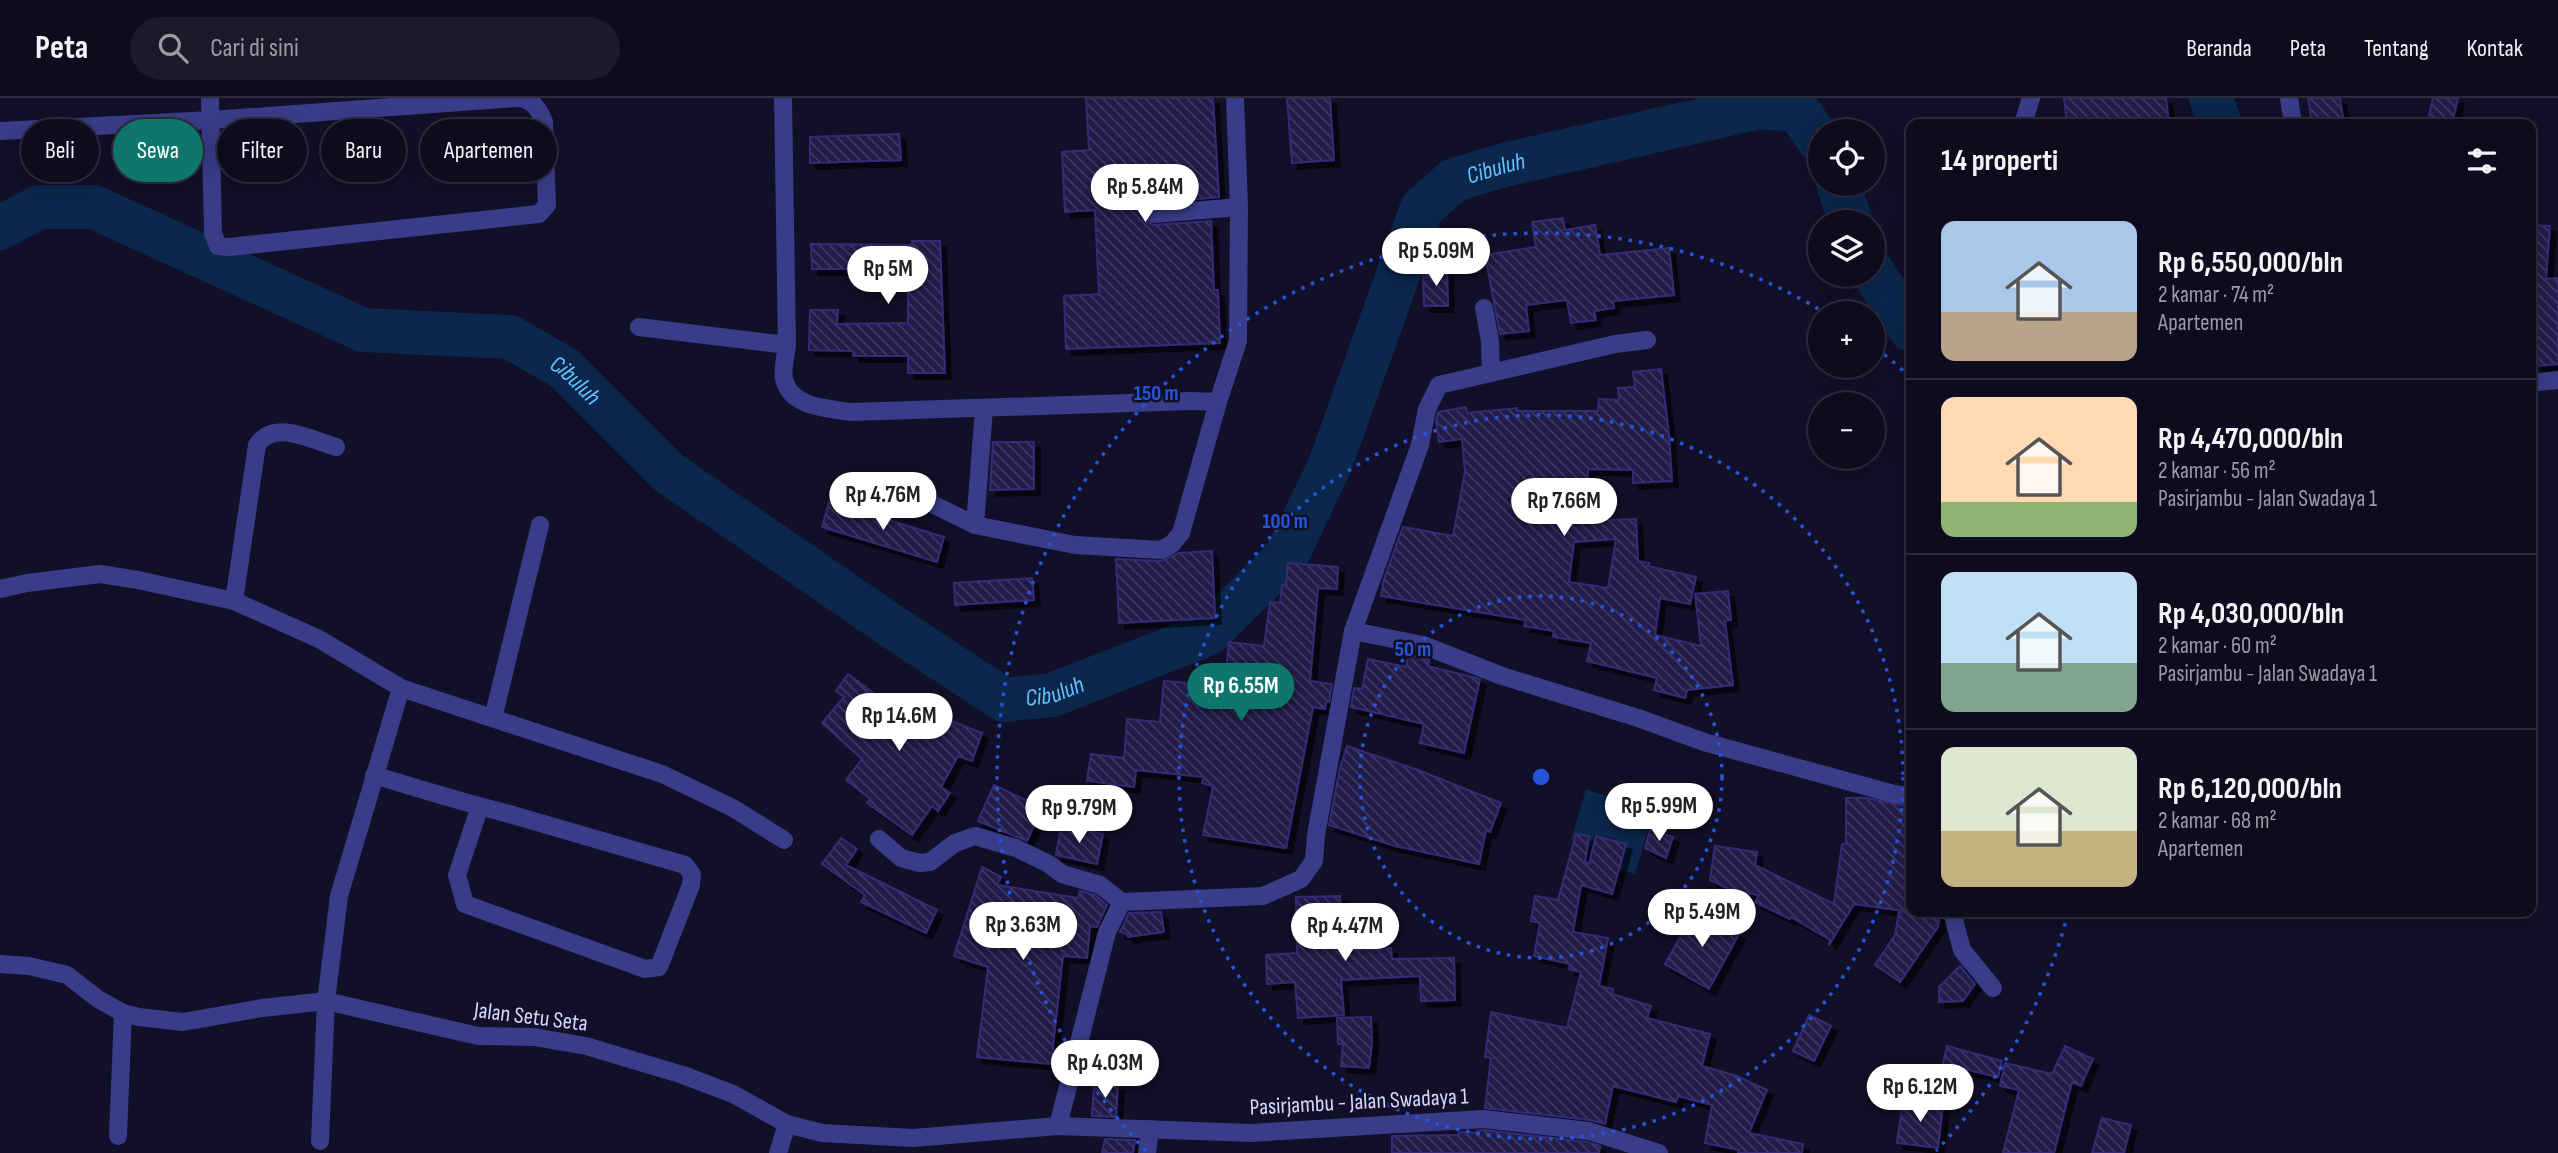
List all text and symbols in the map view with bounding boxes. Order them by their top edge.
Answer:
search box [130,17,620,80]
text: Peta [35,28,88,68]
icon: search [154,29,192,67]
text: Cari di sini [210,33,299,64]
text: Beranda [2186,34,2252,63]
text: Peta [2290,34,2326,63]
text: Tentang [2364,34,2429,63]
text: Kontak [2467,34,2523,63]
chip: Beli [21,119,99,182]
chip: Sewa [113,119,203,182]
chip: Filter [217,119,307,182]
chip: Baru [321,119,406,182]
chip: Apartemen [420,119,557,182]
map controls [1808,119,1885,469]
button: locate [1808,119,1885,196]
icon: filters [2463,142,2501,180]
text: 14 properti [1941,143,2058,179]
water label: Cibuluh [1463,147,1528,191]
pin: Rp 5.84M [1073,164,1217,224]
text: Rp 5.84M [1107,173,1183,201]
button: layers [1808,210,1885,287]
pin: Rp 5.09M [1364,228,1508,288]
text: Rp 5.09M [1398,237,1474,265]
text: Rp 6,550,000/bln [2158,245,2343,281]
pin: Rp 5M [839,246,937,306]
icon: home [1997,249,2081,333]
text: Rp 5M [863,255,913,283]
text: 2 kamar · 74 m² [2158,281,2274,309]
button: + [1808,301,1885,378]
text: Apartemen [2158,309,2243,337]
water label: Cibuluh [545,349,607,411]
text: 150 m [1134,381,1178,406]
button: − [1808,392,1885,469]
text: Rp 4,470,000/bln [2158,421,2343,457]
icon: home [1997,425,2081,509]
text: 2 kamar · 56 m² [2158,457,2276,485]
pin: Rp 4.76M [811,472,955,532]
pin: Rp 7.66M [1492,478,1636,538]
text: Rp 4.76M [845,481,921,509]
text: Pasirjambu - Jalan Swadaya 1 [2158,485,2377,513]
text: Rp 7.66M [1527,487,1601,515]
text: 100 m [1262,509,1308,534]
text: Rp 4,030,000/bln [2158,596,2344,632]
icon: home [1997,600,2081,684]
text: 2 kamar · 60 m² [2158,632,2277,660]
text: 50 m [1395,637,1431,662]
text: Pasirjambu - Jalan Swadaya 1 [2158,660,2377,688]
pin: Rp 6.55M [1169,664,1313,723]
water label: Cibuluh [1024,670,1088,713]
text: Rp 6.55M [1203,672,1279,700]
pin: Rp 14.6M [827,694,971,753]
text: Rp 14.6M [862,702,936,730]
centre of rings [1529,765,1553,789]
text: Rp 6,120,000/bln [2158,771,2342,807]
icon: home [1997,775,2081,859]
pin: Rp 5.99M [1587,784,1731,843]
pin: Rp 9.79M [1007,786,1151,845]
text: Rp 5.99M [1621,792,1697,820]
text: Rp 9.79M [1041,794,1117,822]
text: 2 kamar · 68 m² [2158,807,2277,835]
text: Apartemen [2158,835,2243,863]
pin: Rp 5.49M [1630,890,1774,949]
text: Rp 5.49M [1664,898,1740,926]
pin: Rp 3.63M [951,902,1095,962]
pin: Rp 4.47M [1273,904,1417,963]
text: Rp 3.63M [985,911,1061,939]
text: Rp 4.47M [1307,912,1383,940]
street label: Jalan Setu Seta [471,996,589,1038]
pin: Rp 4.03M [1033,1040,1177,1100]
text: Rp 4.03M [1067,1049,1143,1077]
pin: Rp 6.12M [1848,1065,1992,1124]
text: Rp 6.12M [1883,1073,1957,1101]
street label: Pasirjambu - Jalan Swadaya 1 [1249,1082,1469,1122]

